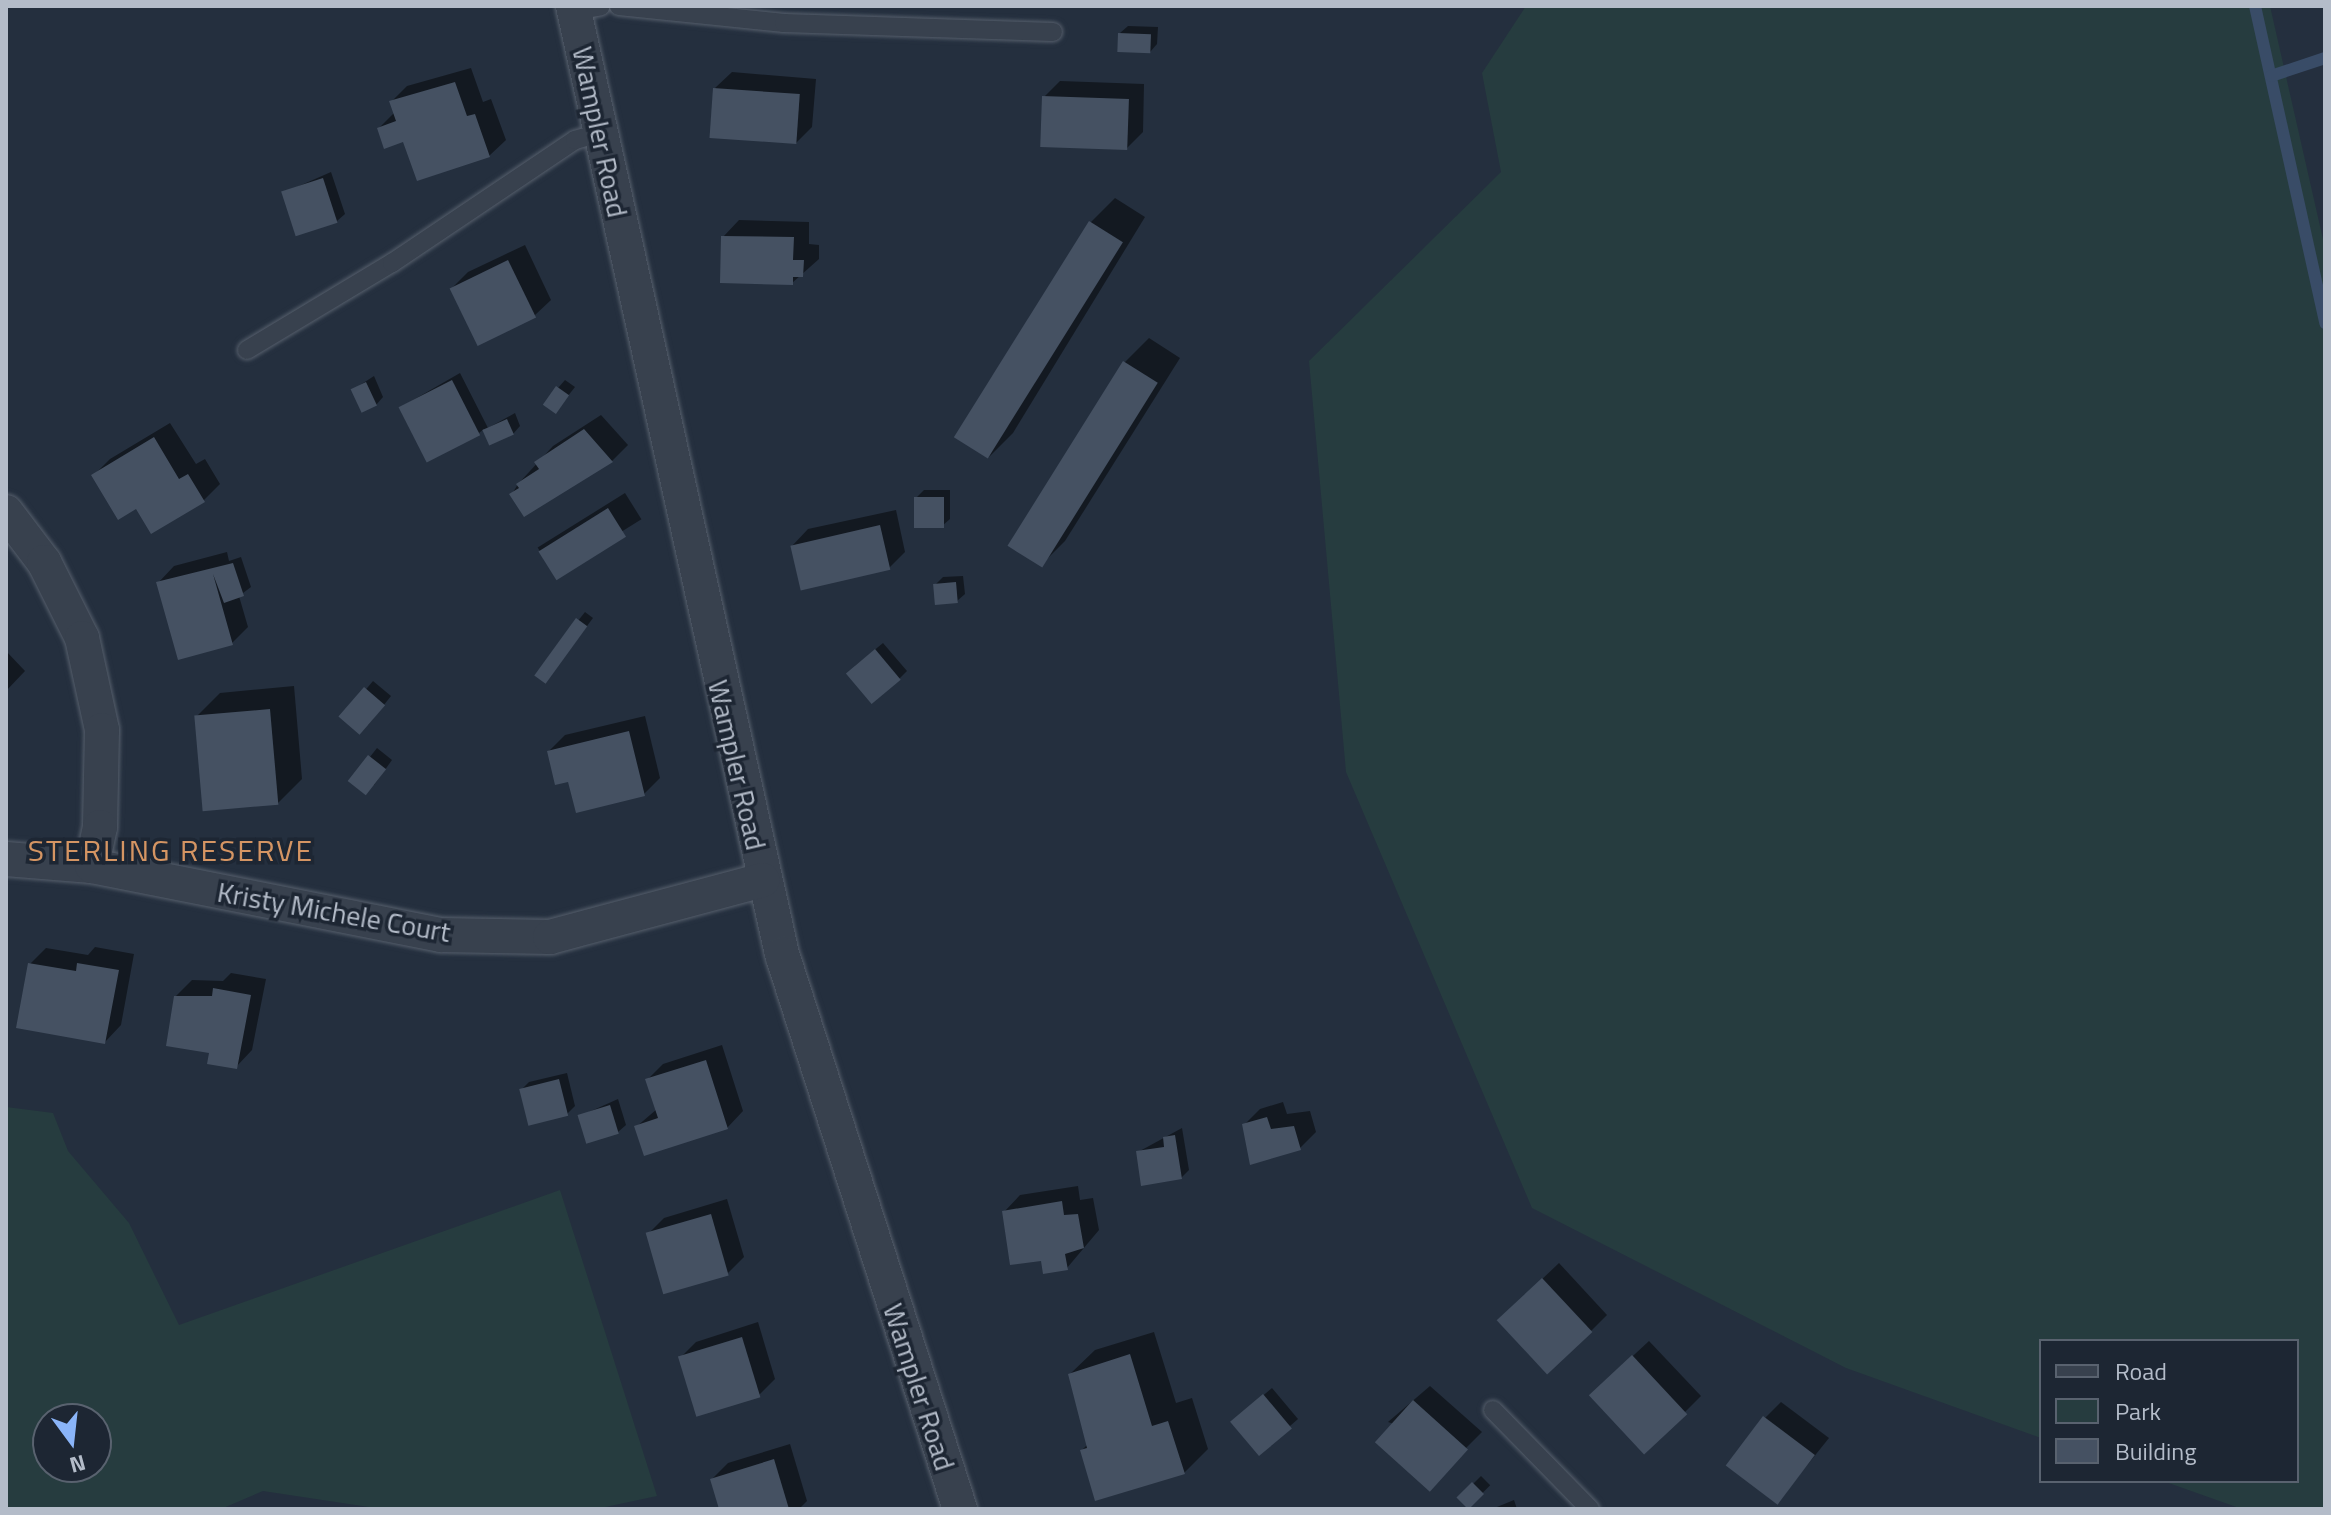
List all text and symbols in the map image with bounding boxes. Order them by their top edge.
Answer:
street label: Wampler Road [566,44,634,220]
street label: Wampler Road [701,677,773,853]
district label: STERLING RESERVE [28,832,314,868]
street label: Kristy Michele Court [215,875,453,949]
street label: Wampler Road [876,1299,962,1475]
legend [2039,1339,2299,1483]
text: Road [2115,1353,2167,1389]
text: Park [2115,1393,2161,1429]
north arrow [32,1403,112,1483]
text: Building [2115,1433,2197,1469]
text: N [66,1446,89,1483]

